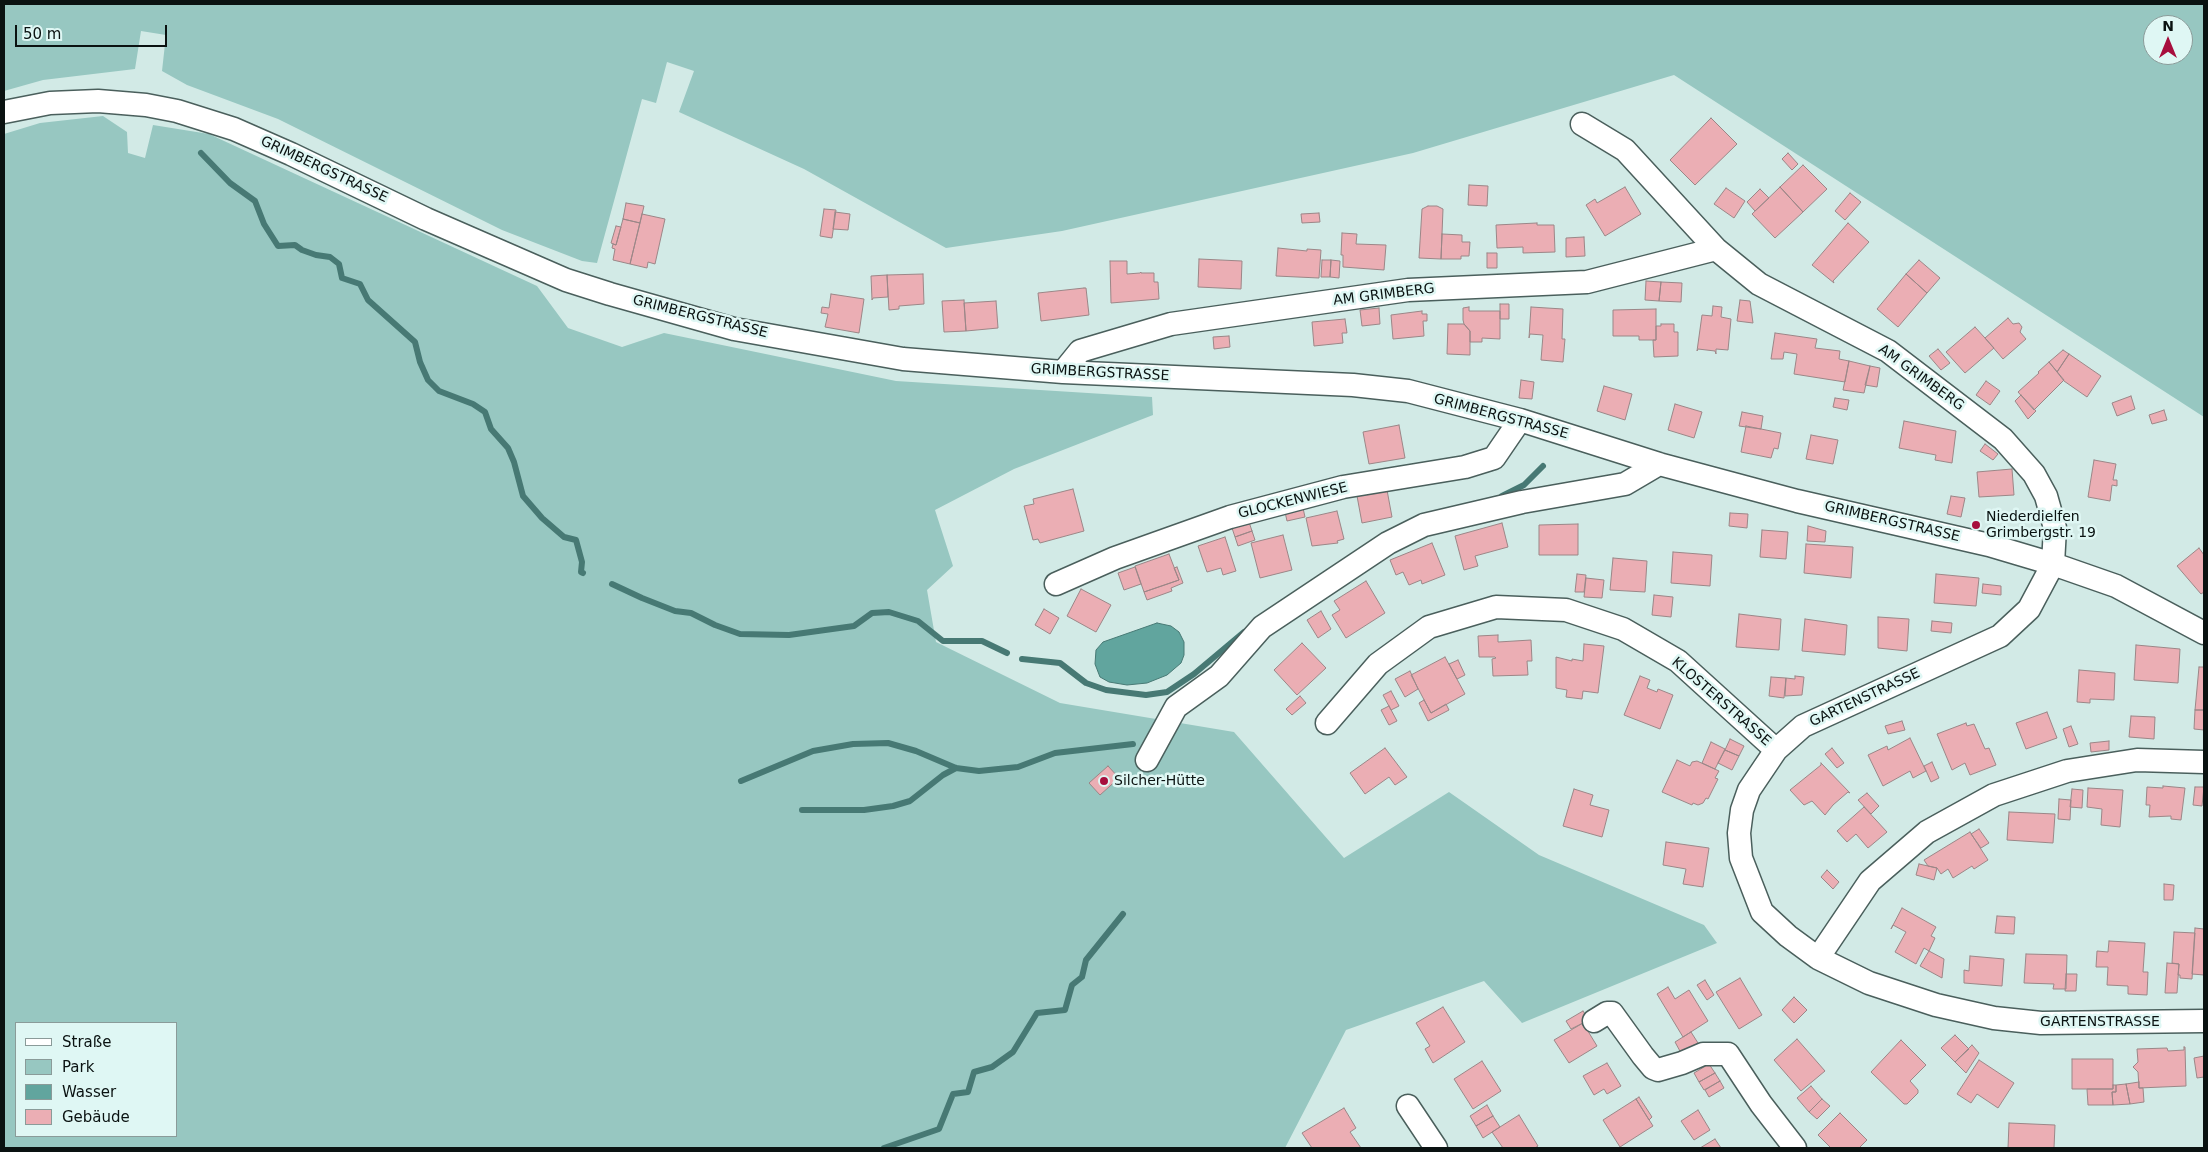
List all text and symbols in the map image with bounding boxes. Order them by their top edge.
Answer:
scale bar [18,15,170,47]
north arrow [2143,15,2193,65]
text: N [2162,18,2174,34]
text: 50 m [23,25,61,43]
street label: GRIMBERGSTRASSE [258,133,390,207]
street label: AM GRIMBERG [1332,280,1436,310]
street label: GRIMBERGSTRASSE [631,292,769,342]
street label: AM GRIMBERG [1875,341,1967,415]
street label: GRIMBERGSTRASSE [1030,361,1170,385]
street label: GRIMBERGSTRASSE [1432,391,1570,443]
street label: GLOCKENWIESE [1237,479,1349,523]
street label: GRIMBERGSTRASSE [1823,498,1961,546]
place label: Niederdielfen Grimbergstr. 19 [1986,509,2096,542]
marker: Niederdielfen Grimbergstr. 19 [1970,519,1982,531]
street label: KLOSTERSTRASSE [1668,654,1774,750]
street label: GARTENSTRASSE [1807,665,1923,731]
place label: Silcher-Hütte [1114,773,1205,789]
marker: Silcher-Hütte [1098,775,1110,787]
street label: GARTENSTRASSE [2040,1014,2160,1030]
legend [15,1022,178,1137]
text: Straße [62,1033,111,1051]
text: Park [62,1058,94,1076]
text: Wasser [62,1083,116,1101]
text: Gebäude [62,1108,130,1126]

